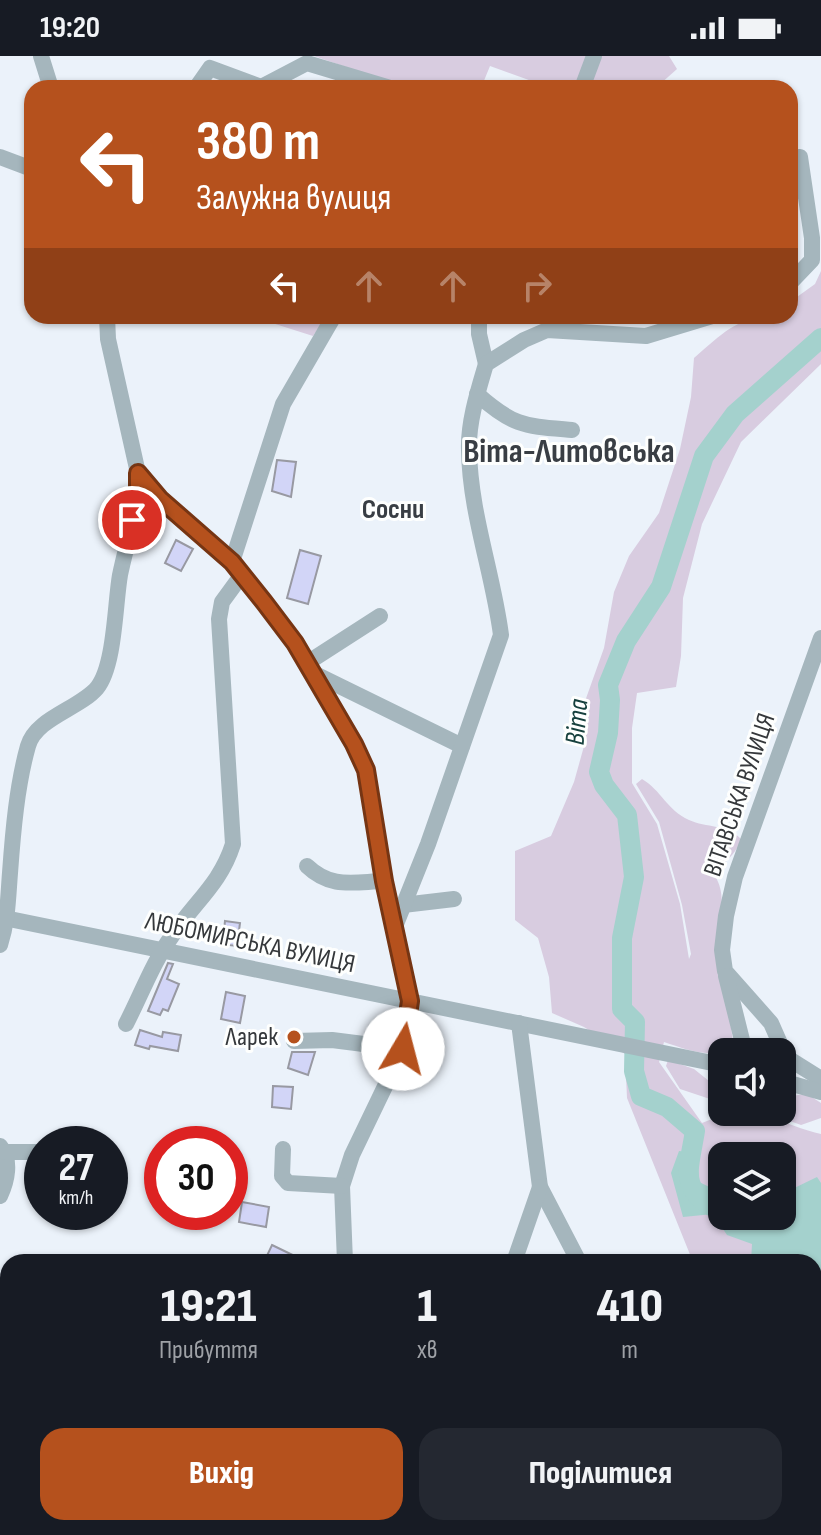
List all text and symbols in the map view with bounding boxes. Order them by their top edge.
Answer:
text: 19:20 [40,10,100,46]
text: 380 m [196,109,320,176]
icon: left [64,112,168,216]
text: Залужна вулиця [196,177,391,220]
icon: left [263,264,307,308]
icon: ahead [347,264,391,308]
icon: ahead [431,264,475,308]
icon: right [515,264,559,308]
district label: Віта-Литовська [463,431,675,472]
pin [98,486,166,554]
district label: Сосни [362,493,424,526]
icon: arrive [110,498,154,542]
water label: Віта [559,697,596,746]
street label: ВІТАВСЬКА ВУЛИЦЯ [698,709,782,881]
street label: ЛЮБОМИРСЬКА ВУЛИЦЯ [141,905,358,980]
position arrow [361,1007,445,1091]
place label: Ларек [225,1022,278,1053]
marker: Ларек [285,1028,303,1046]
map controls [708,1038,796,1230]
button: sound [708,1038,796,1126]
speed limit sign: 30 [144,1126,248,1230]
button: layers [708,1142,796,1230]
text: 27 [59,1144,93,1192]
text: km/h [59,1186,93,1210]
text: 19:21 [161,1278,256,1335]
text: 1 [417,1278,437,1335]
text: 410 [596,1278,663,1335]
text: Прибуття [159,1335,258,1366]
text: хв [417,1335,437,1366]
text: m [621,1335,638,1366]
button: Вихід [40,1428,403,1520]
button: Поділитися [419,1428,782,1520]

